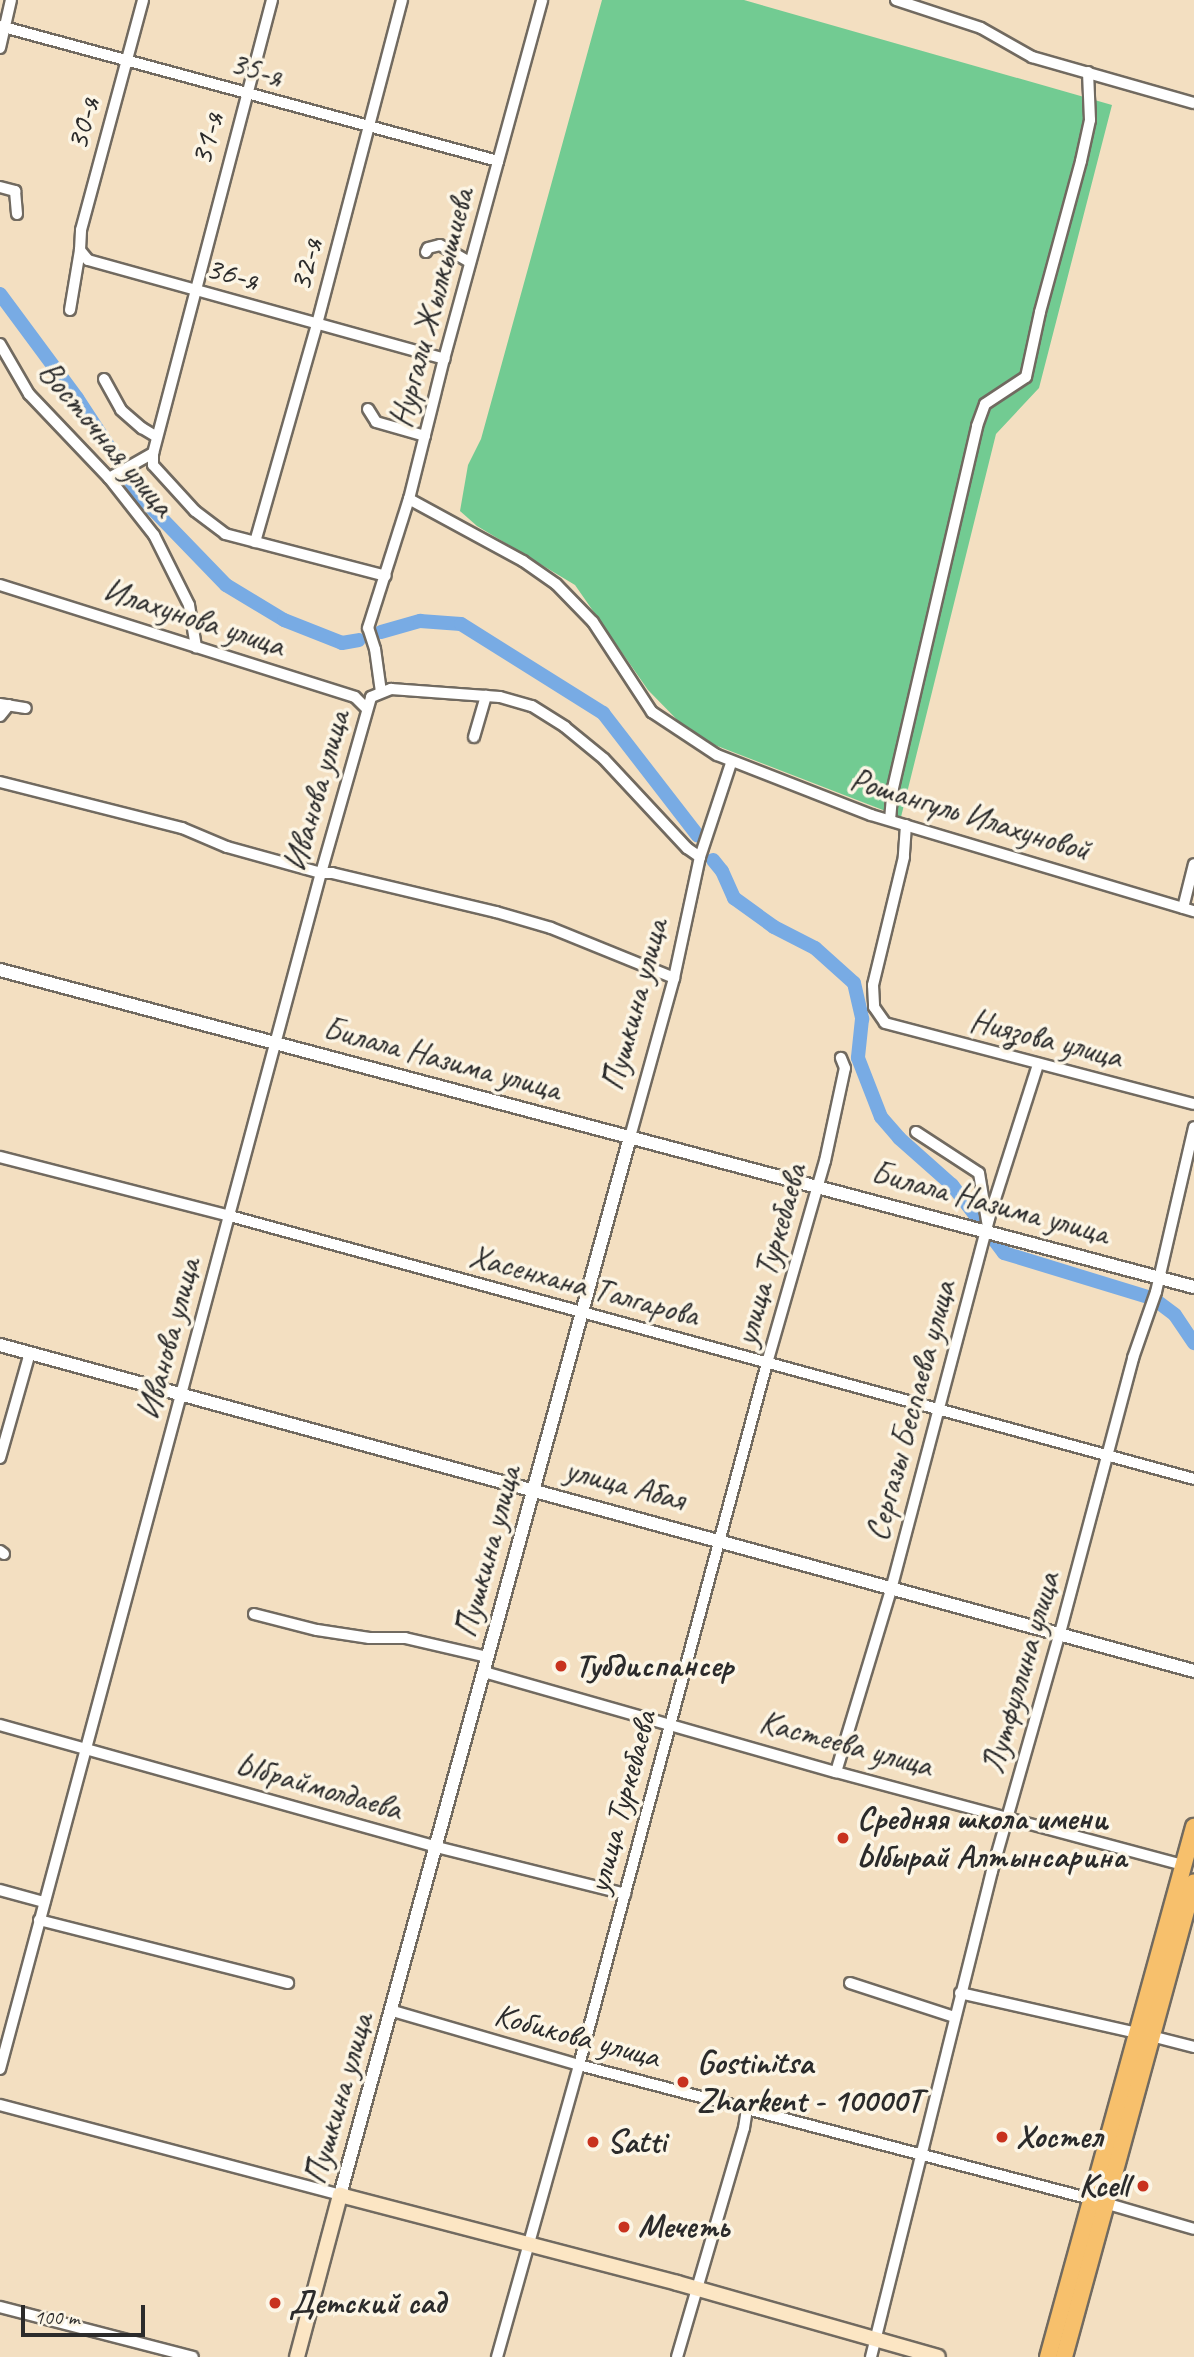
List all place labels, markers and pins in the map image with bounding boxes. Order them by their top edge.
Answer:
place label: Тубдиспансер [575,1646,733,1686]
marker: Тубдиспансер [553,1658,569,1674]
place label: Средняя школа имени Ыбырай Алтынсарина [857,1799,1126,1877]
marker: Средняя школа имени Ыбырай Алтынсарина [835,1830,851,1846]
place label: Gostinitsa Zharkent - 10000T [697,2043,922,2121]
marker: Gostinitsa Zharkent - 10000T [675,2074,691,2090]
place label: Хостел [1016,2117,1102,2157]
place label: Satti [607,2122,666,2162]
marker: Хостел [994,2129,1010,2145]
marker: Satti [585,2134,601,2150]
place label: Kcell [1079,2166,1129,2206]
marker: Kcell [1135,2178,1151,2194]
place label: Мечеть [638,2207,729,2247]
marker: Мечеть [616,2219,632,2235]
place label: Детский сад [289,2283,445,2323]
marker: Детский сад [267,2295,283,2311]

